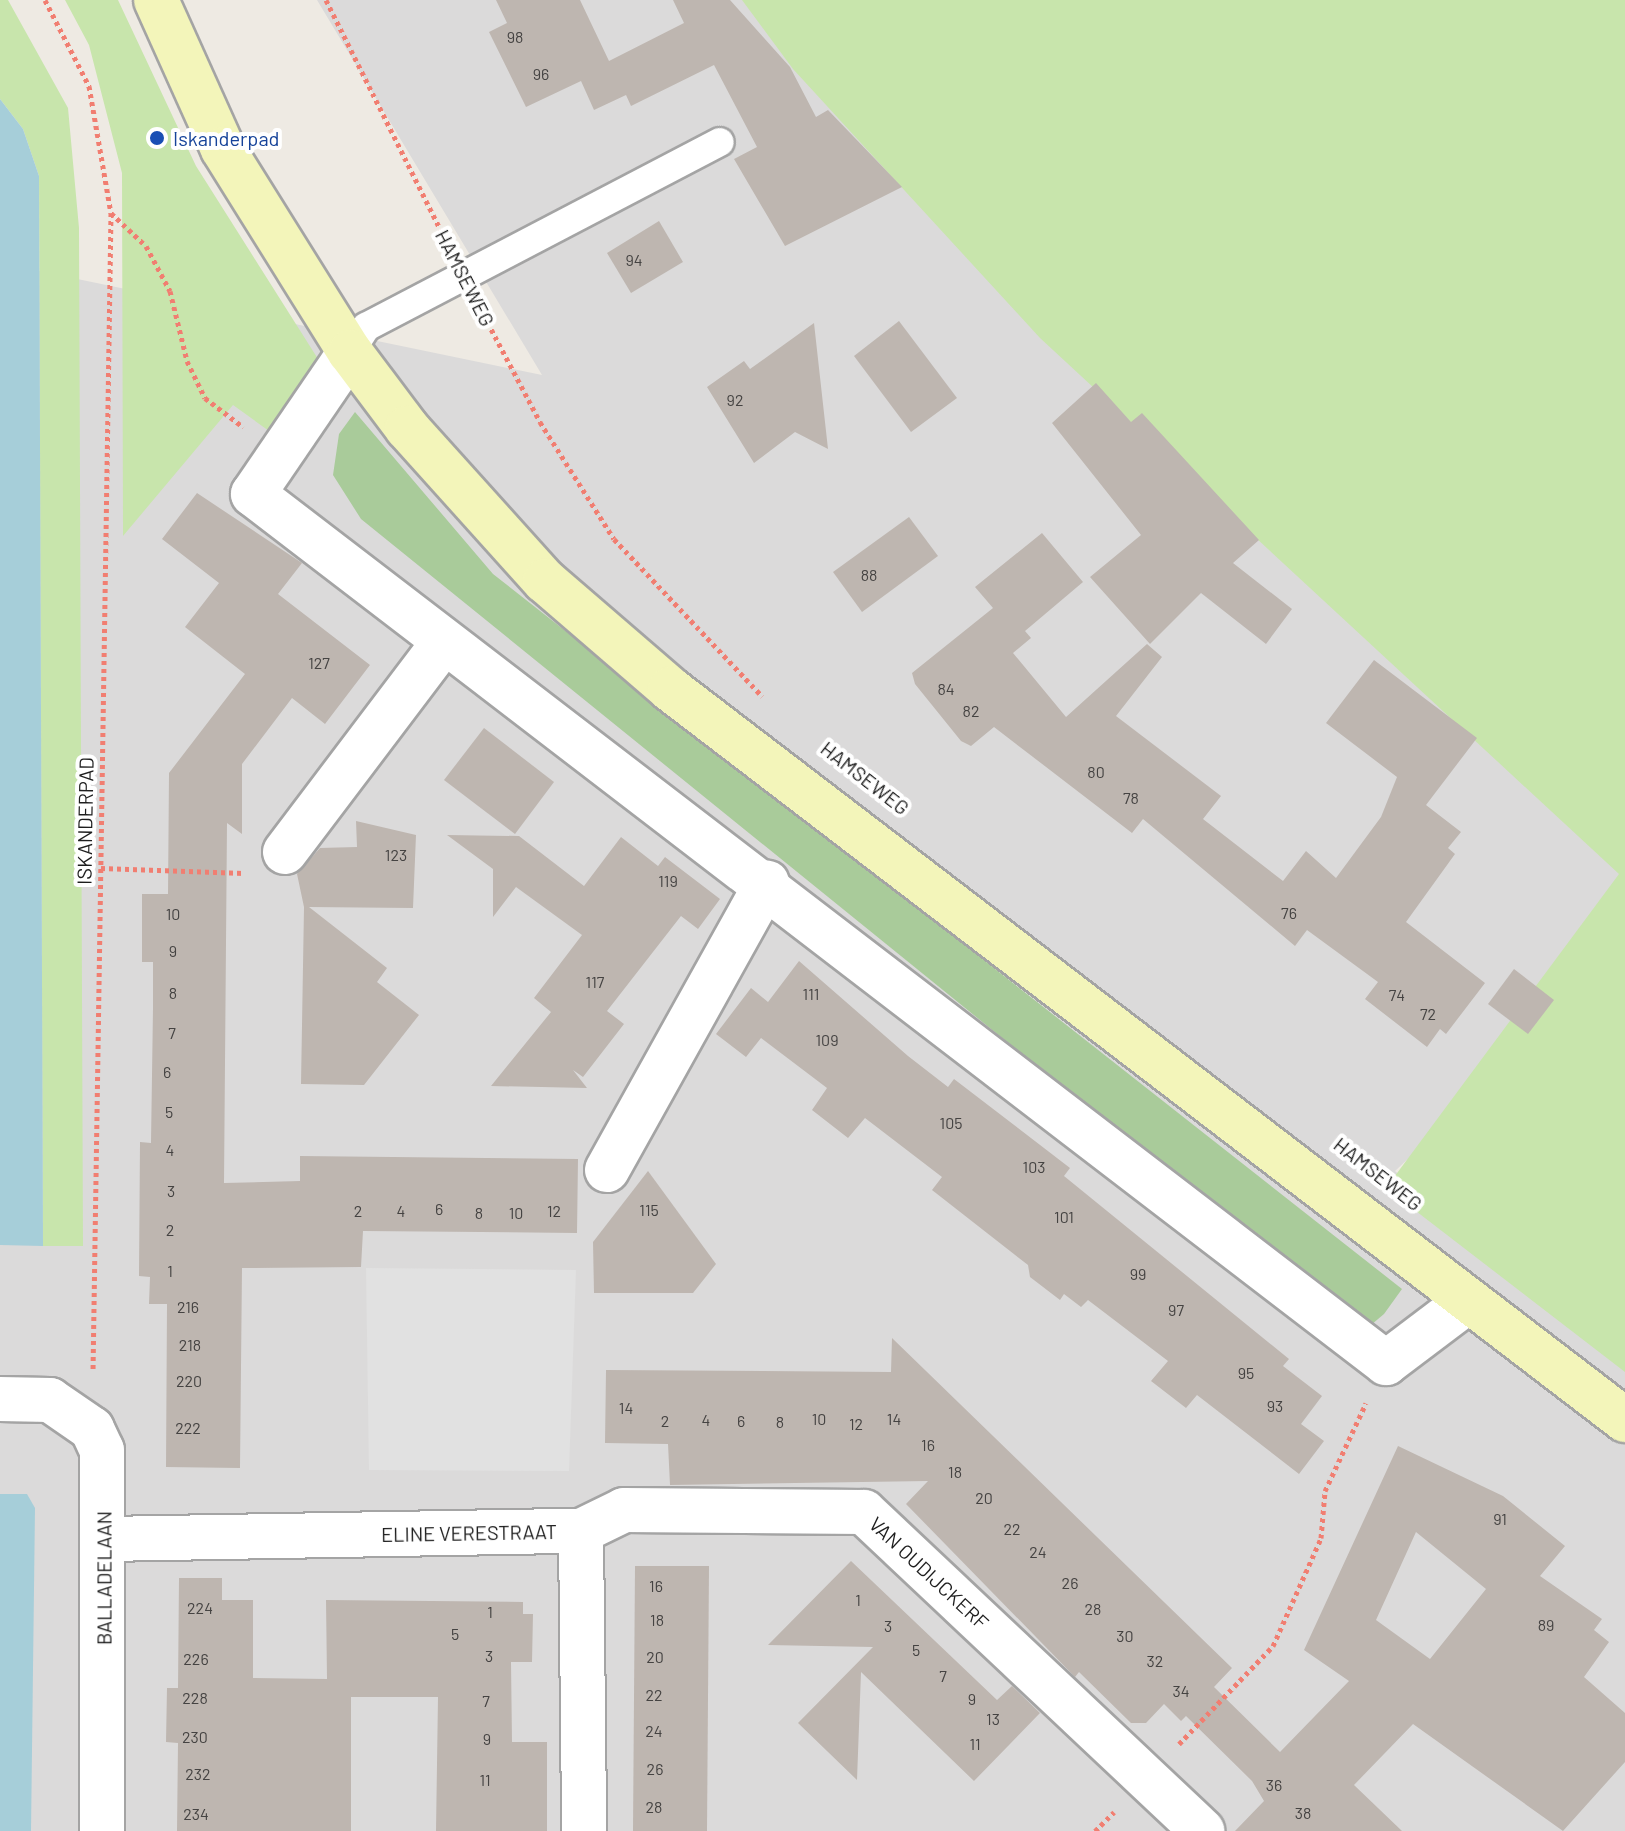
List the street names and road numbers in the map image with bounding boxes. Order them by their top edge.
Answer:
street label: HAMSEWEG [430,226,500,330]
street label: HAMSEWEG [816,736,914,820]
street label: ISKANDERPAD [72,757,98,885]
street label: HAMSEWEG [1329,1132,1427,1216]
street label: BALLADELAAN [92,1511,116,1645]
street label: VAN OUDIJCKERF [864,1512,994,1634]
street label: ELINE VERESTRAAT [381,1519,557,1547]

